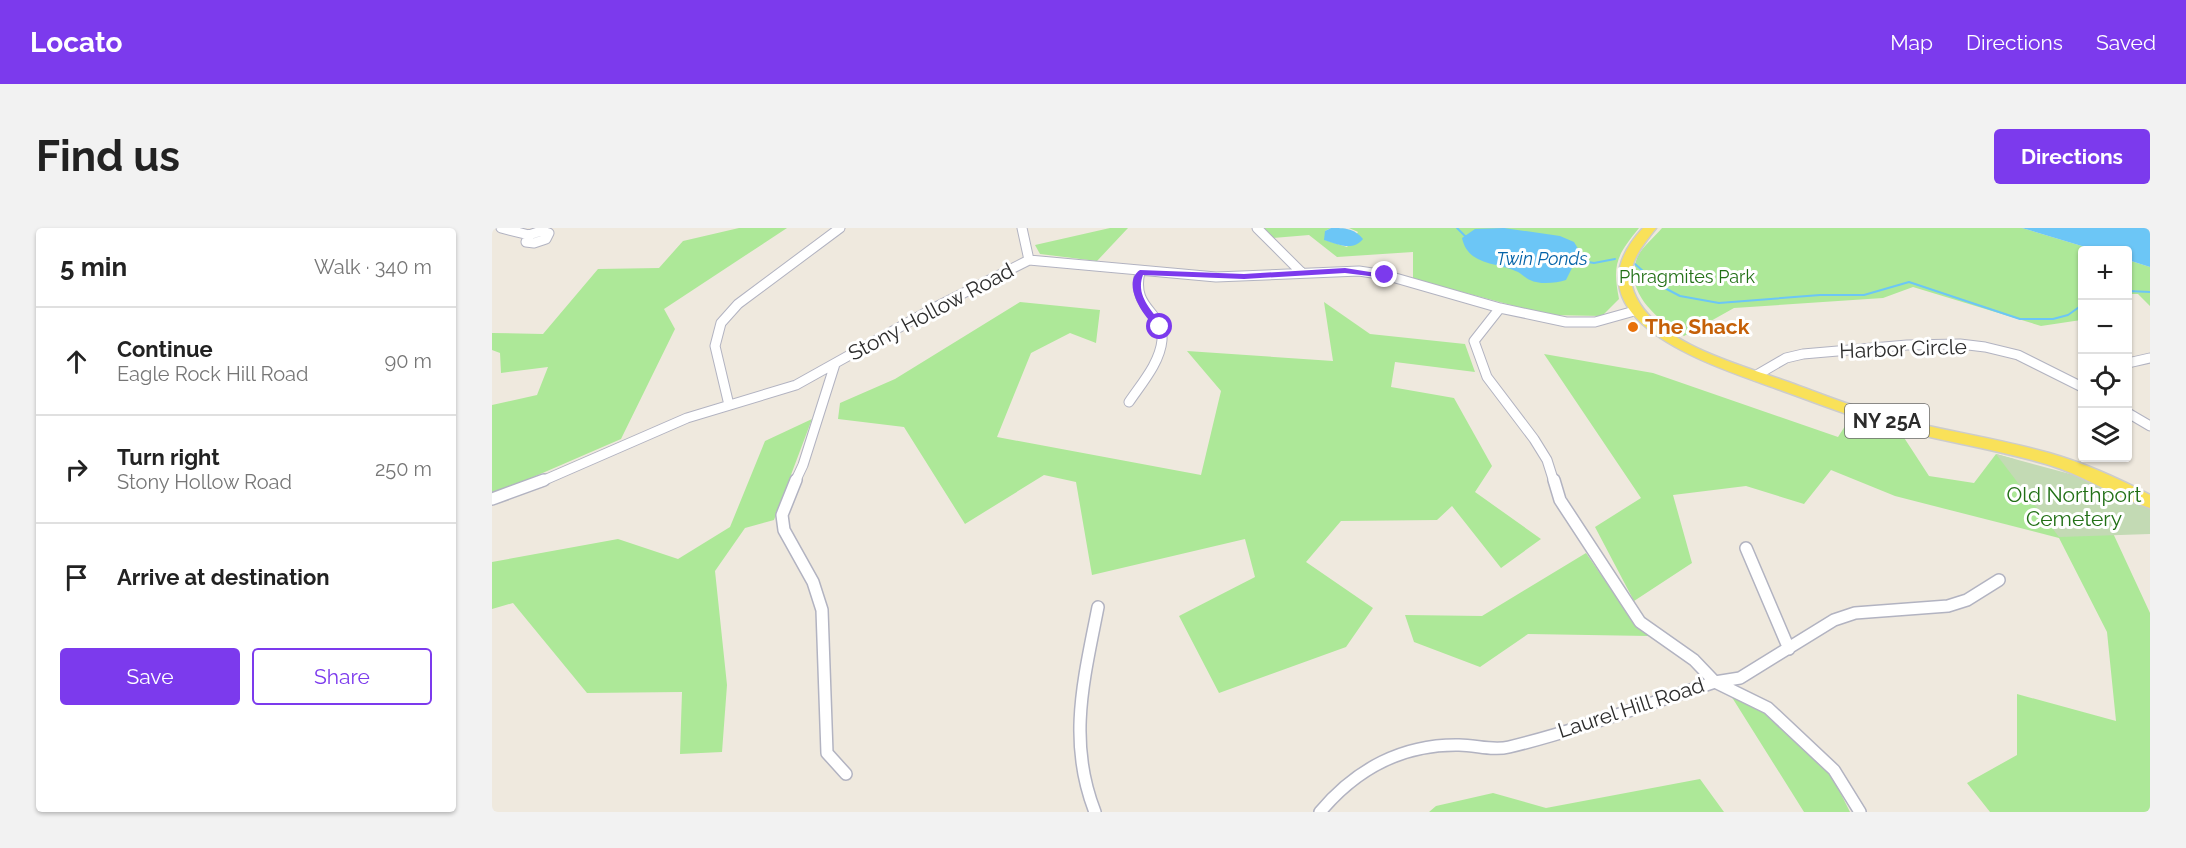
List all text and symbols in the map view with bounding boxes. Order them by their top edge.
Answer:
text: Locato [30,26,122,59]
text: Map [1890,30,1933,55]
text: Directions [1966,30,2063,55]
text: Saved [2096,30,2156,55]
button: Directions [1994,129,2150,184]
text: Find us [36,132,180,181]
map controls [2078,246,2132,462]
button: + [2078,246,2132,300]
water label: Twin Ponds [1496,248,1588,269]
text: 5 min [60,252,127,282]
text: Walk · 340 m [314,255,432,279]
street label: Stony Hollow Road [844,257,1018,366]
route end [1371,261,1397,287]
park label: Phragmites Park [1619,266,1755,287]
button: − [2078,300,2132,354]
route start [1146,313,1172,339]
place label: The Shack [1645,314,1750,339]
marker: The Shack [1626,320,1640,334]
street label: Harbor Circle [1839,334,1967,363]
text: Continue [117,336,213,362]
icon: ahead [60,345,93,378]
text: 90 m [385,349,432,373]
button: locate [2078,354,2132,408]
text: Eagle Rock Hill Road [117,362,308,386]
road number: NY 25A [1845,404,1929,438]
button: layers [2078,408,2132,462]
text: Turn right [117,444,220,470]
icon: right [60,453,93,486]
text: 250 m [375,457,432,481]
text: Stony Hollow Road [117,470,292,494]
park label: Old Northport Cemetery [2007,482,2141,531]
icon: arrive [60,561,93,594]
text: Arrive at destination [117,564,330,590]
button: Save [60,648,240,705]
button: Share [252,648,432,705]
street label: Laurel Hill Road [1554,672,1707,743]

